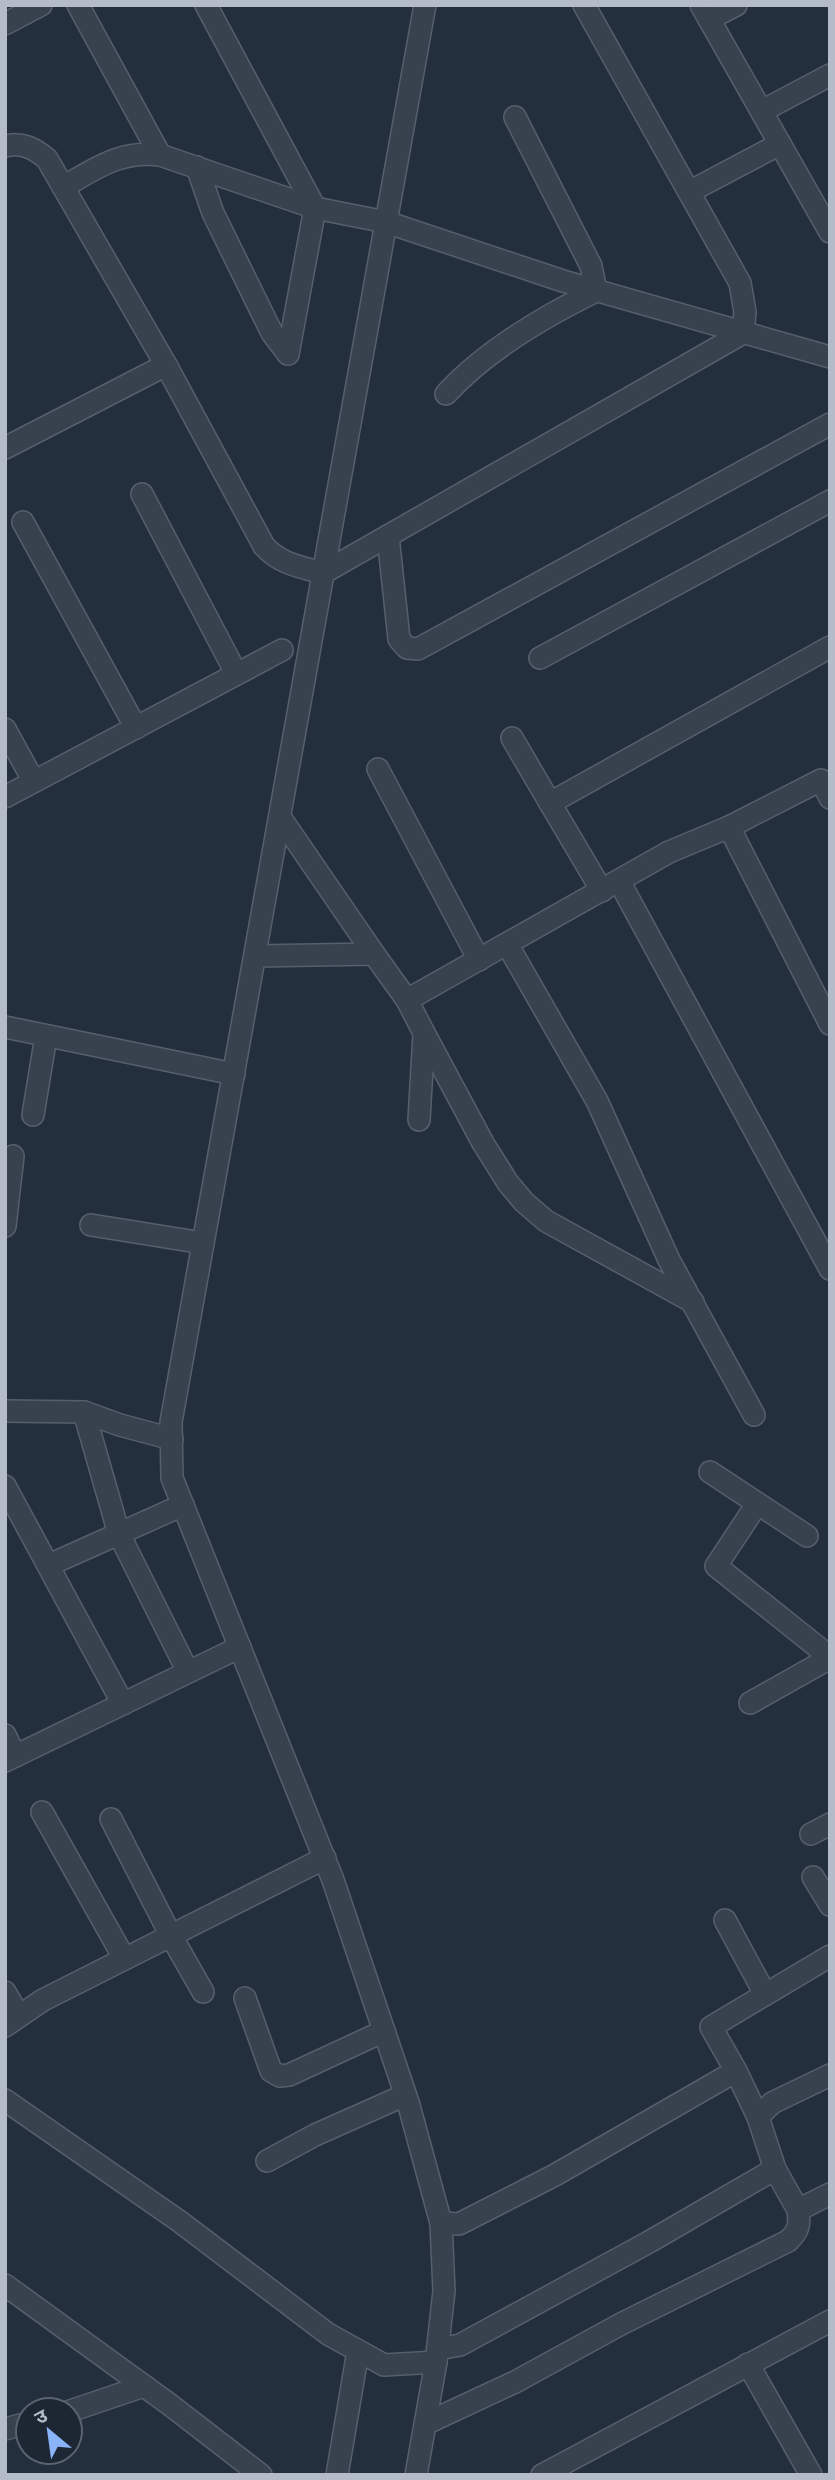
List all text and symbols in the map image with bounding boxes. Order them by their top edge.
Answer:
north arrow [14,2396,84,2466]
text: उ [31,2403,52,2429]

